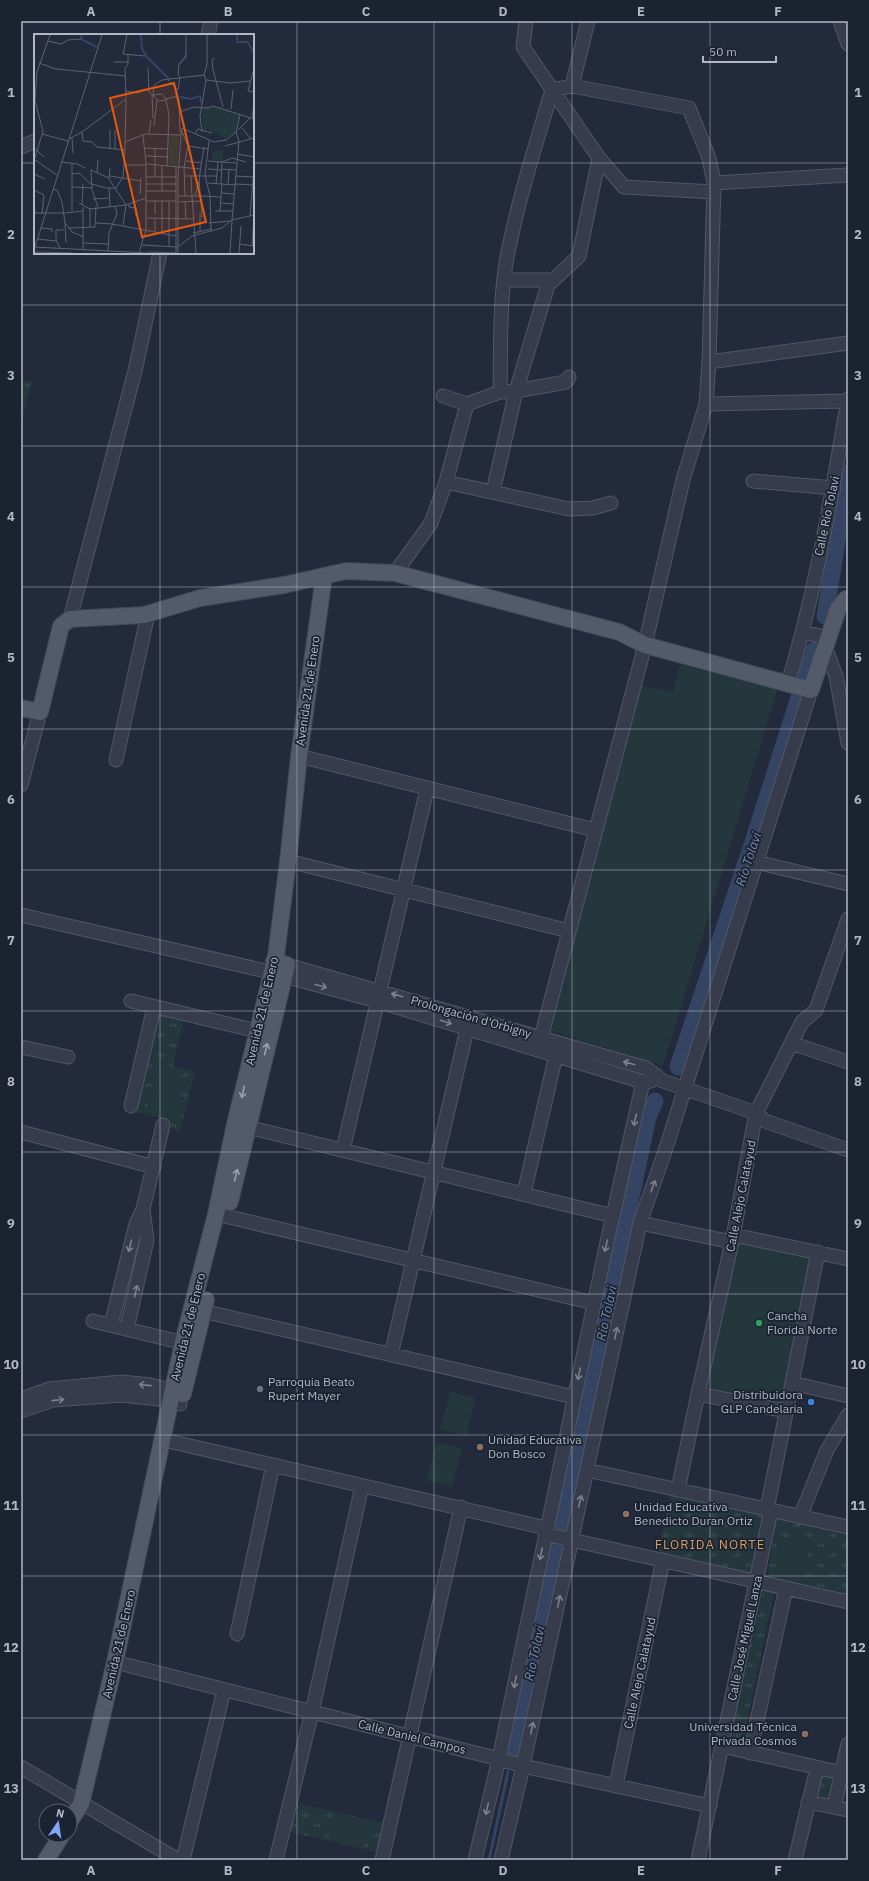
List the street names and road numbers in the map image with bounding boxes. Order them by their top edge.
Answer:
street label: Calle Río Tolavi [811,475,842,557]
street label: Avenida 21 de Enero [292,635,323,747]
street label: Avenida 21 de Enero [242,955,281,1067]
street label: Prolongación d'Orbigny [409,992,533,1041]
street label: Calle Alejo Calatayud [722,1139,759,1253]
street label: Avenida 21 de Enero [167,1271,208,1383]
street label: Calle José Miguel Lanza [724,1573,765,1702]
street label: Avenida 21 de Enero [99,1588,138,1700]
street label: Calle Alejo Calatayud [620,1616,659,1730]
street label: Calle Daniel Campos [357,1716,468,1757]

